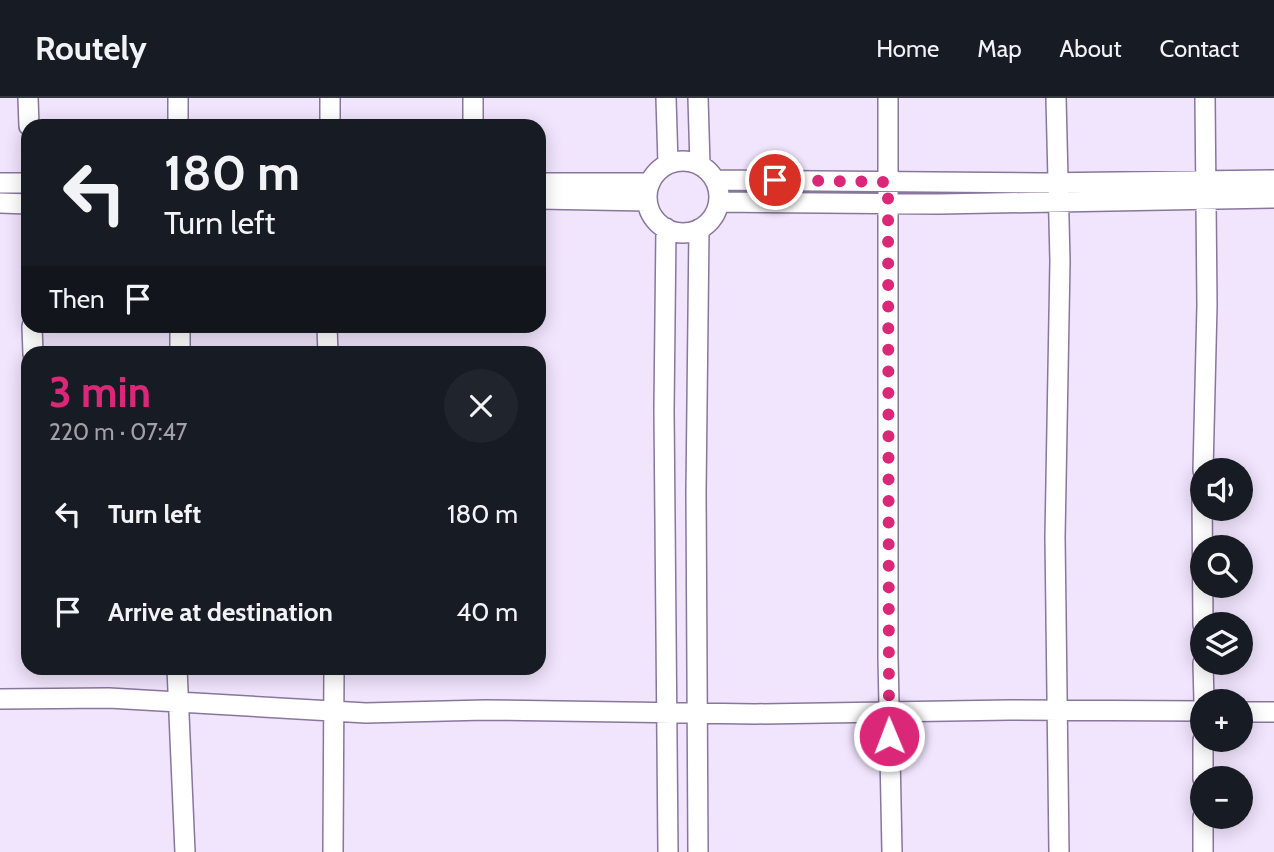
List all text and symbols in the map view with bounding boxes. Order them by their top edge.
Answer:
text: Routely [35,28,147,68]
text: Home [876,34,939,63]
text: Map [977,34,1022,63]
text: About [1060,34,1122,63]
text: Contact [1160,34,1239,63]
text: 180 m [164,143,300,202]
icon: left [49,147,140,238]
pin [745,150,805,210]
icon: arrive [756,161,794,199]
text: Turn left [164,203,275,242]
icon: arrive [119,280,157,318]
text: Then [49,283,105,315]
text: 3 min [49,366,151,418]
button: close [444,369,518,443]
text: 220 m · 07:47 [49,418,187,446]
map controls [1190,458,1253,829]
button: sound [1190,458,1253,521]
icon: left [49,495,87,533]
text: Turn left [108,498,201,530]
text: 180 m [447,498,518,530]
button: search [1190,535,1253,598]
icon: arrive [49,593,87,631]
text: Arrive at destination [108,596,333,628]
text: 40 m [456,596,518,628]
button: layers [1190,612,1253,675]
button: + [1190,689,1253,752]
position arrow [852,699,926,773]
button: − [1190,766,1253,829]

